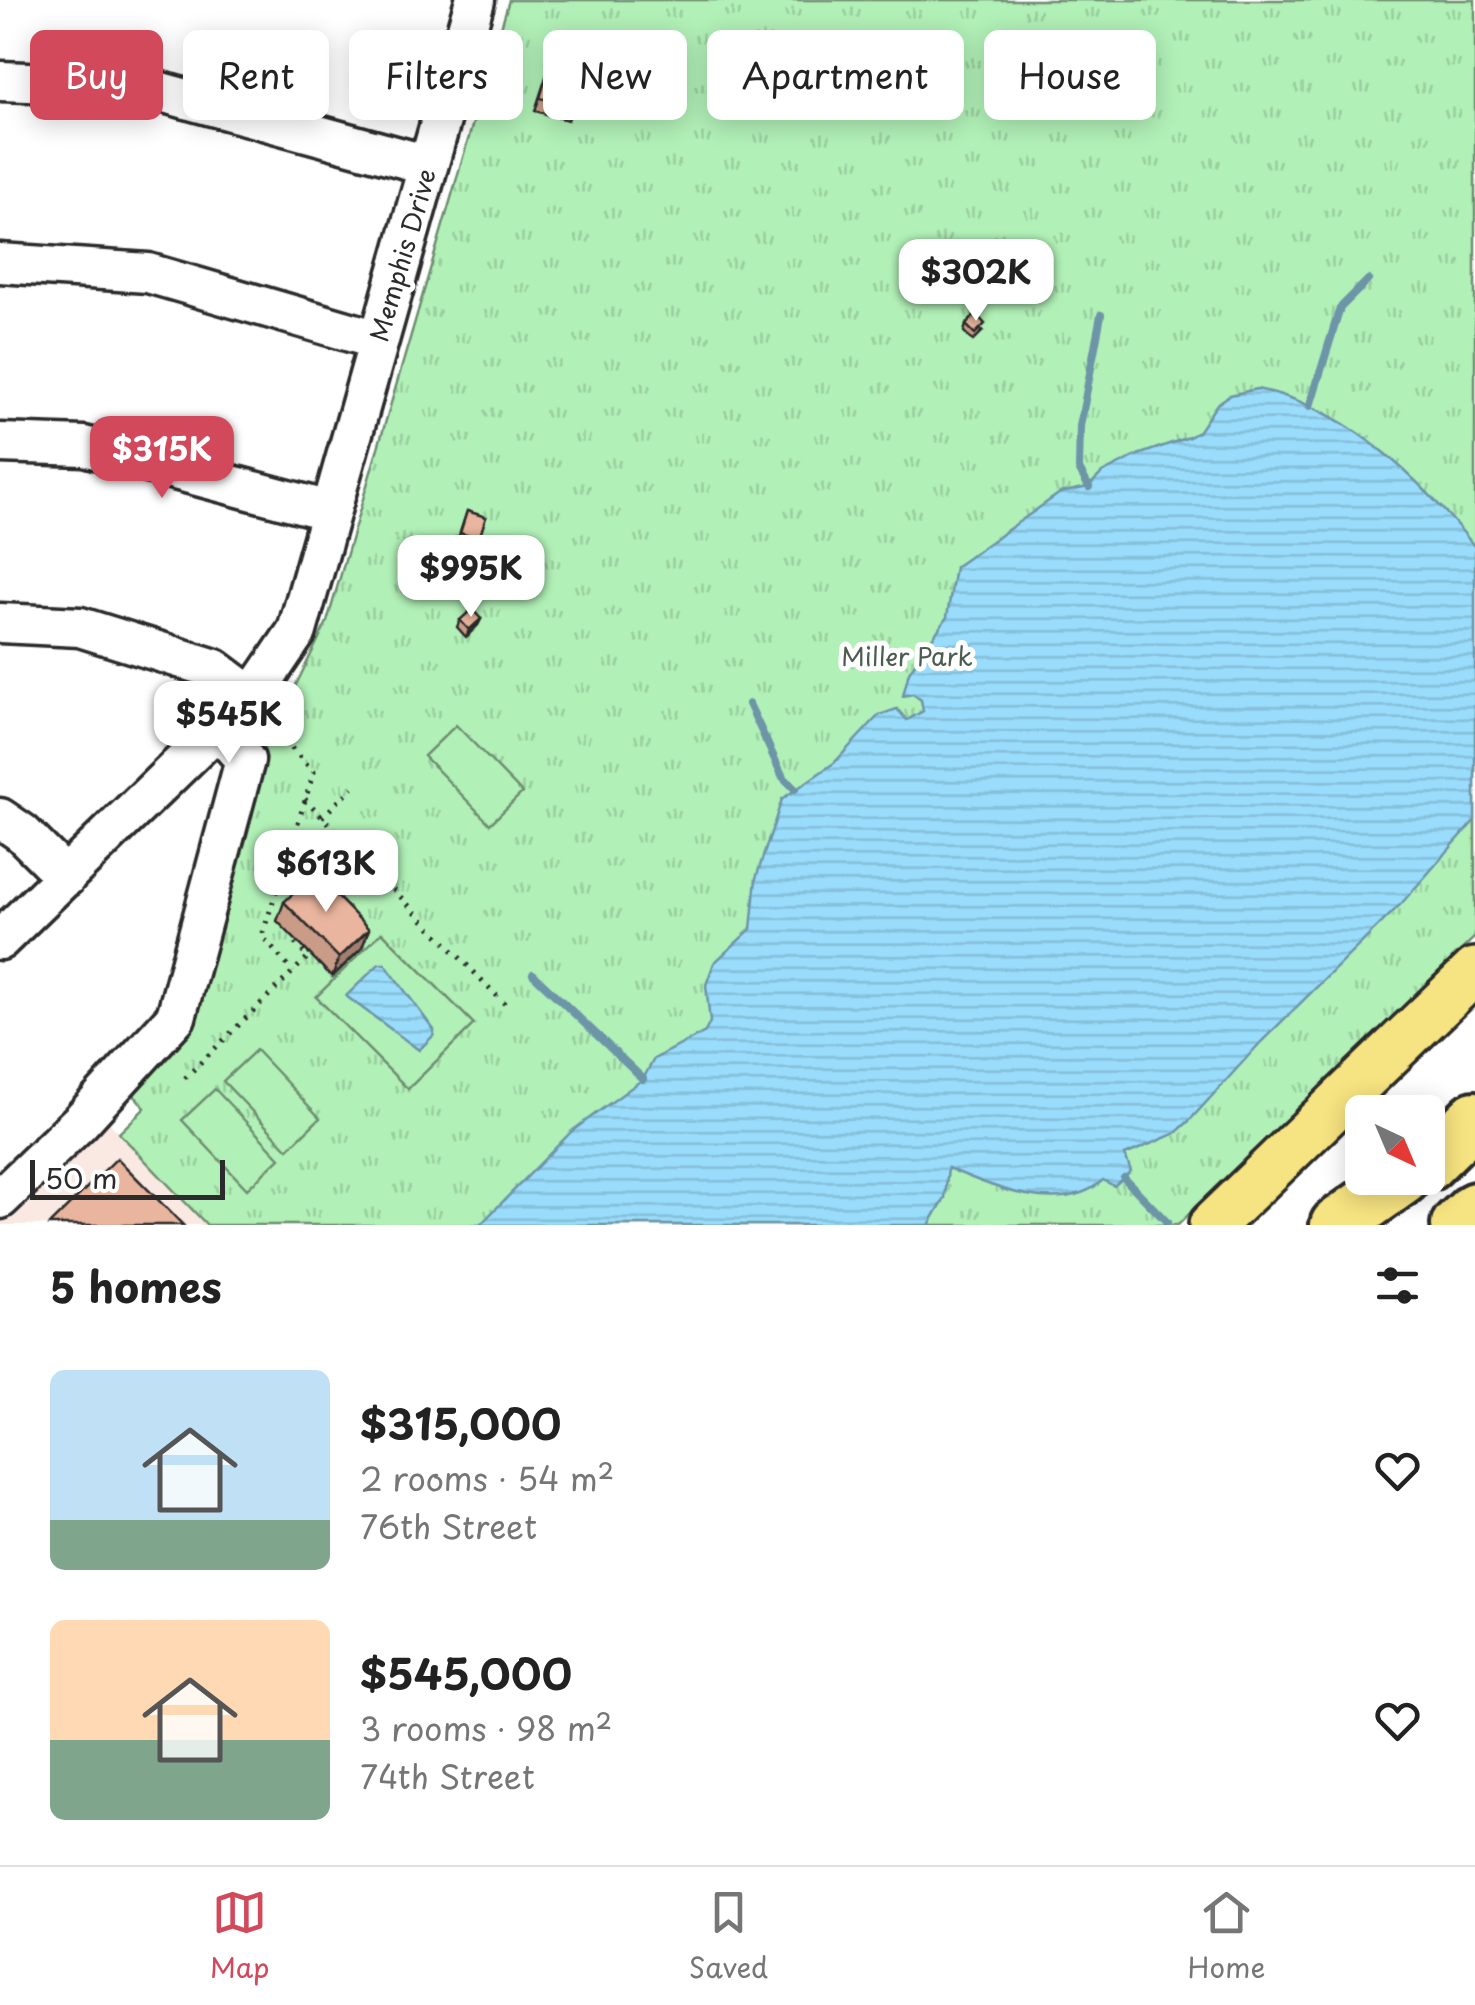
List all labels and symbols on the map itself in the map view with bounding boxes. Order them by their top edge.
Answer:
street label: Memphis Drive [359,164,445,346]
pin: $302K [906,239,1046,324]
pin: $315K [92,416,232,501]
pin: $995K [401,535,541,620]
park label: Miller Park [841,637,973,675]
pin: $545K [159,681,299,766]
pin: $613K [256,830,396,915]
north arrow [1345,1095,1445,1195]
scale bar [30,1155,225,1200]

